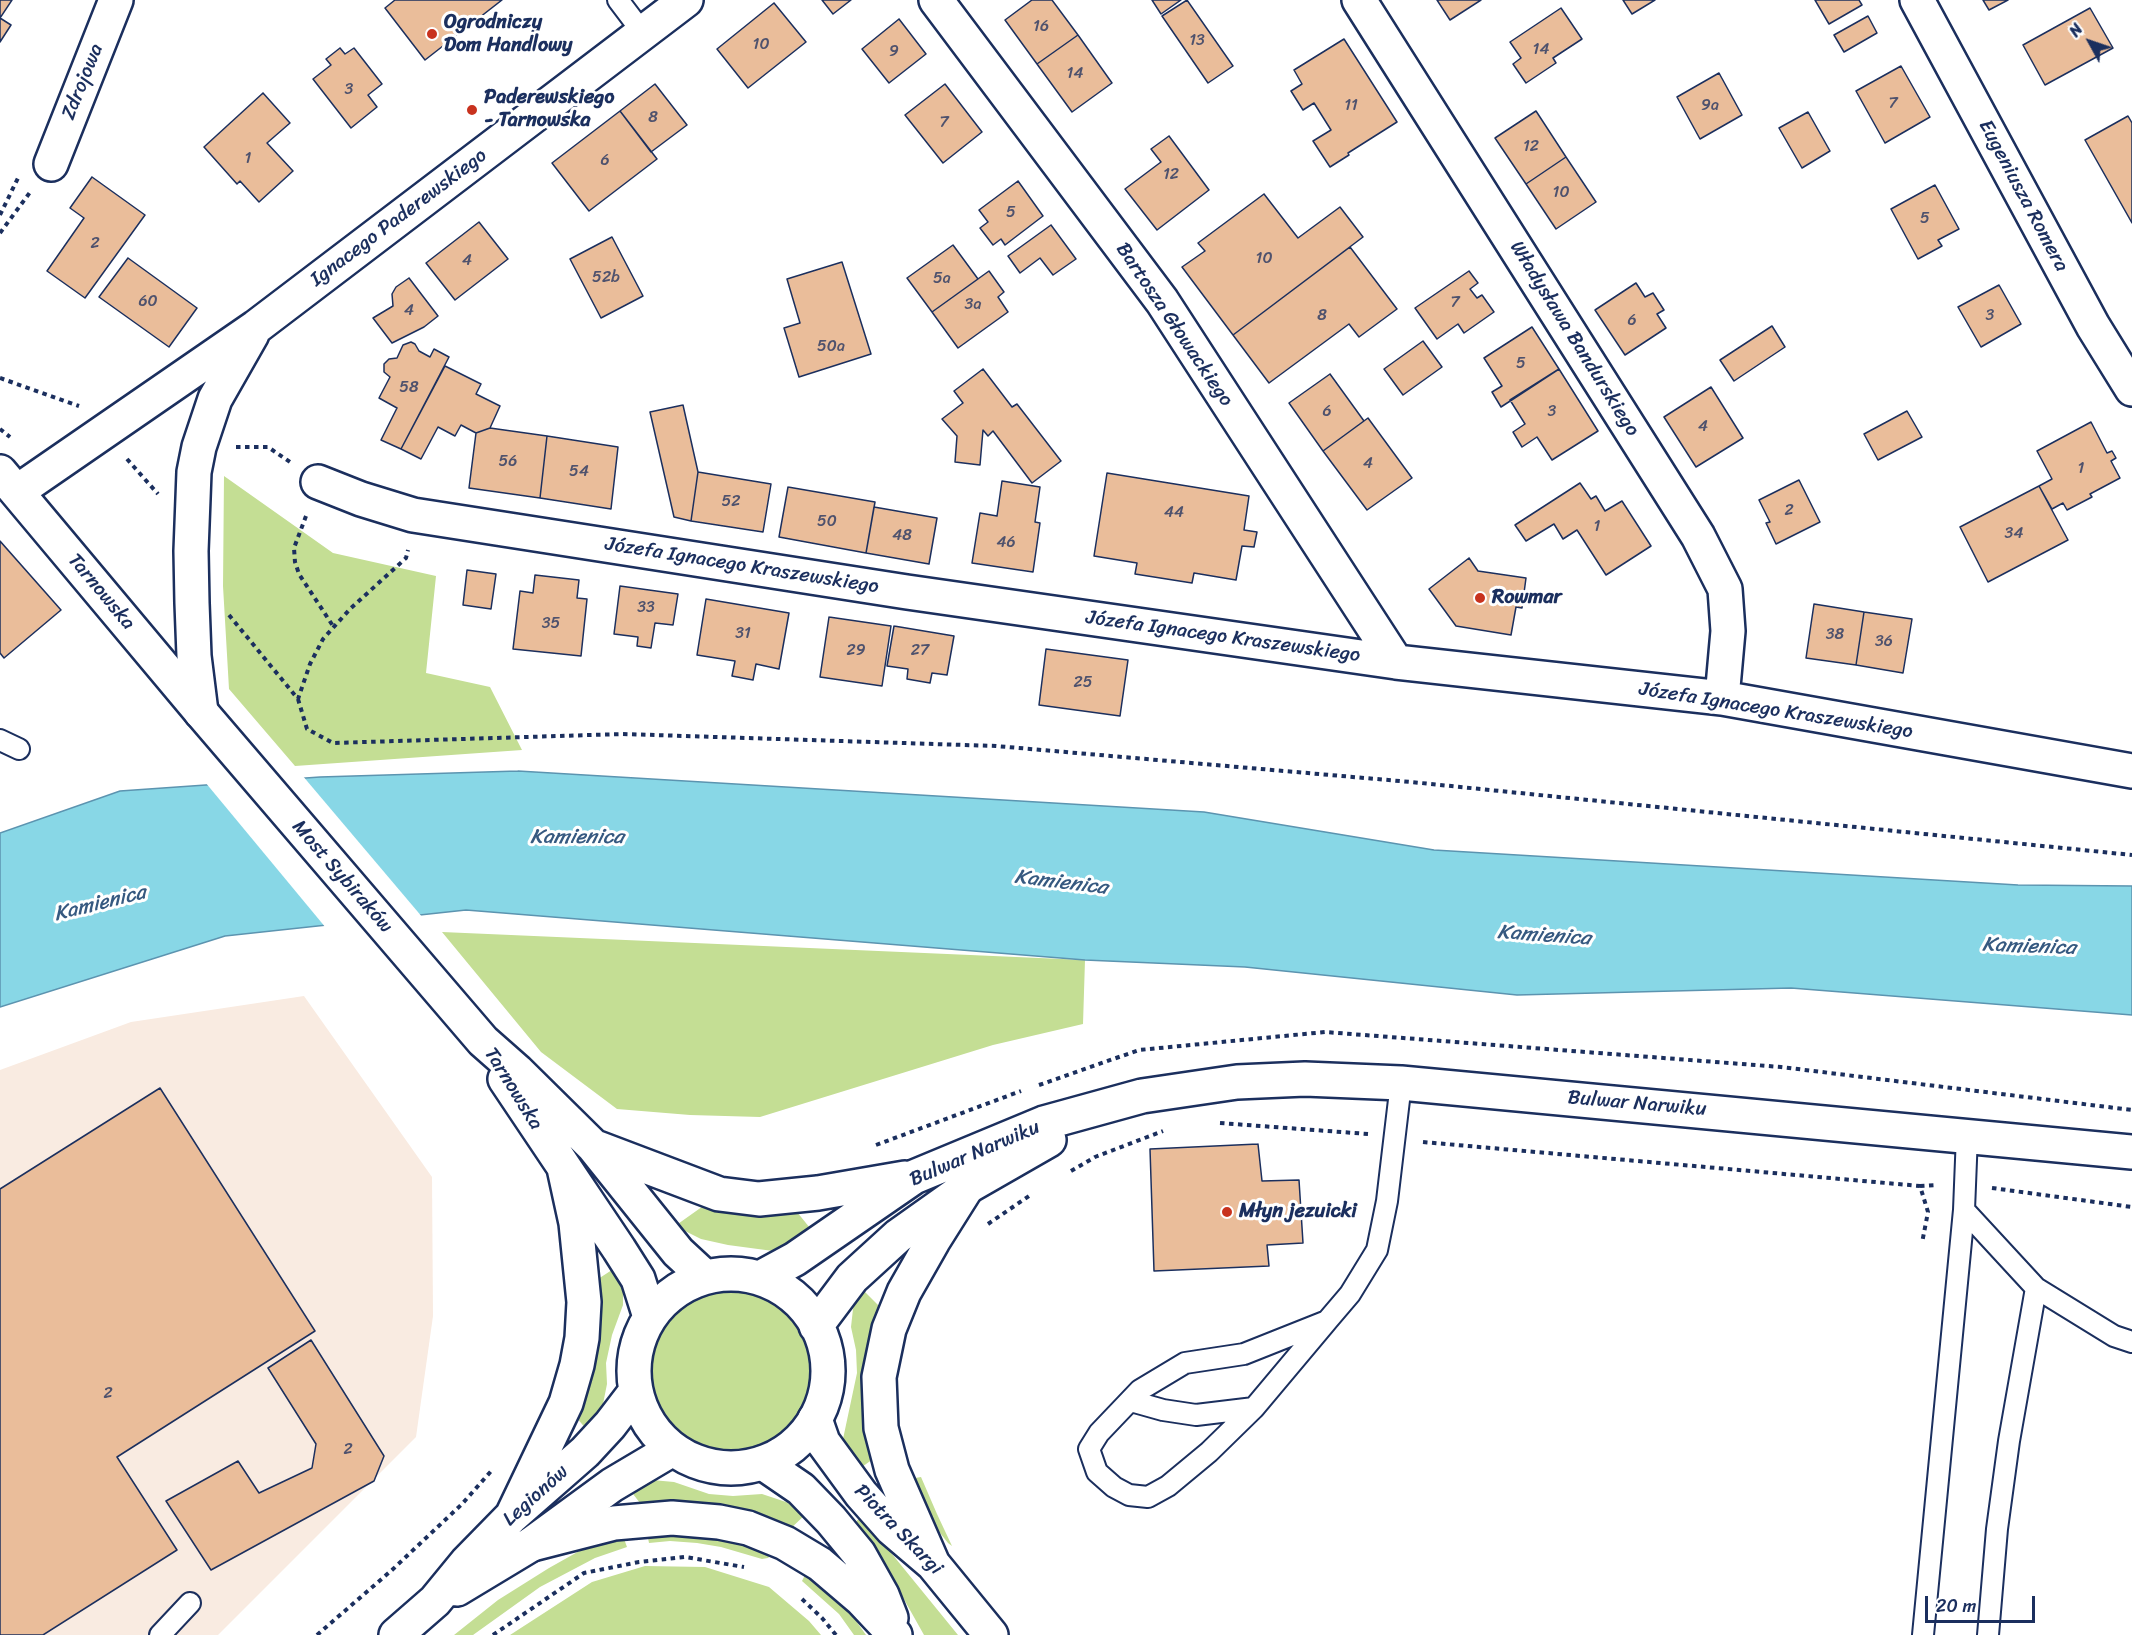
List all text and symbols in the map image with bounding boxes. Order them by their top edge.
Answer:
place label: Ogrodniczy Dom Handlowy [444,11,572,58]
north arrow [2060,12,2120,72]
house number: 16 [1033,17,1049,37]
text: N [2061,17,2091,44]
marker: Ogrodniczy Dom Handlowy [425,27,439,41]
house number: 13 [1189,31,1205,51]
house number: 10 [753,35,769,55]
house number: 14 [1533,40,1549,60]
street label: Zdrojowa [57,41,109,123]
house number: 9 [889,42,899,62]
house number: 14 [1067,64,1083,84]
house number: 3 [345,80,353,100]
place label: Paderewskiego - Tarnowska [484,86,614,133]
house number: 7 [1888,94,1898,114]
house number: 11 [1344,96,1358,116]
house number: 9a [1701,96,1719,116]
marker: Paderewskiego - Tarnowska [465,103,479,117]
house number: 8 [648,108,658,128]
house number: 7 [939,113,949,133]
street label: Eugeniusza Romera [1973,116,2073,276]
house number: 12 [1523,137,1539,157]
street label: Ignacego Paderewskiego [306,144,492,292]
house number: 1 [245,149,251,169]
house number: 6 [600,151,610,171]
house number: 12 [1163,165,1179,185]
house number: 10 [1553,183,1569,203]
house number: 5 [1006,203,1016,223]
house number: 5 [1920,209,1930,229]
house number: 2 [90,234,100,254]
street label: Władysława Bandurskiego [1504,237,1644,441]
street label: Bartosza Głowackiego [1110,239,1238,411]
house number: 10 [1256,249,1272,269]
house number: 4 [462,251,472,271]
house number: 52b [592,268,620,288]
house number: 5a [933,269,951,289]
house number: 60 [138,292,158,312]
house number: 7 [1450,293,1460,313]
house number: 3a [965,295,981,315]
house number: 4 [404,301,414,321]
house number: 8 [1317,306,1327,326]
house number: 3 [1986,306,1994,326]
house number: 6 [1627,311,1637,331]
house number: 50a [817,337,845,357]
house number: 5 [1516,354,1526,374]
house number: 58 [399,378,419,398]
house number: 6 [1322,402,1332,422]
house number: 3 [1548,402,1556,422]
house number: 4 [1698,417,1708,437]
house number: 56 [499,452,517,472]
house number: 4 [1363,454,1373,474]
house number: 1 [2078,459,2084,479]
house number: 54 [569,462,589,482]
house number: 52 [721,492,741,512]
house number: 2 [1784,501,1794,521]
house number: 44 [1164,503,1184,523]
house number: 50 [817,512,837,532]
house number: 1 [1594,517,1600,537]
house number: 34 [2005,524,2023,544]
house number: 48 [892,526,912,546]
street label: Józefa Ignacego Kraszewskiego [604,533,880,599]
house number: 46 [996,533,1016,553]
street label: Tarnowska [62,549,140,635]
place label: Rowmar [1492,586,1562,610]
marker: Rowmar [1473,591,1487,605]
house number: 33 [637,598,655,618]
street label: Józefa Ignacego Kraszewskiego [1084,606,1362,668]
house number: 35 [542,614,560,634]
house number: 31 [735,624,751,644]
house number: 38 [1826,625,1844,645]
house number: 36 [1875,632,1893,652]
house number: 29 [846,641,866,661]
house number: 27 [911,641,929,661]
house number: 25 [1073,673,1093,693]
street label: Józefa Ignacego Kraszewskiego [1638,678,1914,744]
street label: Most Sybiraków [286,816,398,938]
water label: Kamienica [530,825,624,851]
water label: Kamienica [1013,865,1109,901]
water label: Kamienica [52,880,148,928]
water label: Kamienica [1496,920,1592,952]
water label: Kamienica [1982,933,2076,961]
street label: Tarnowska [478,1044,548,1134]
street label: Bulwar Narwiku [1567,1086,1707,1122]
street label: Bulwar Narwiku [906,1116,1044,1192]
place label: Młyn jezuicki [1239,1200,1357,1224]
marker: Młyn jezuicki [1220,1205,1234,1219]
house number: 2 [103,1384,113,1404]
house number: 2 [343,1440,353,1460]
street label: Legionów [498,1460,574,1532]
street label: Piotra Skargi [849,1480,947,1580]
scale bar [1928,1584,2038,1622]
text: 20 m [1936,1590,1976,1622]

